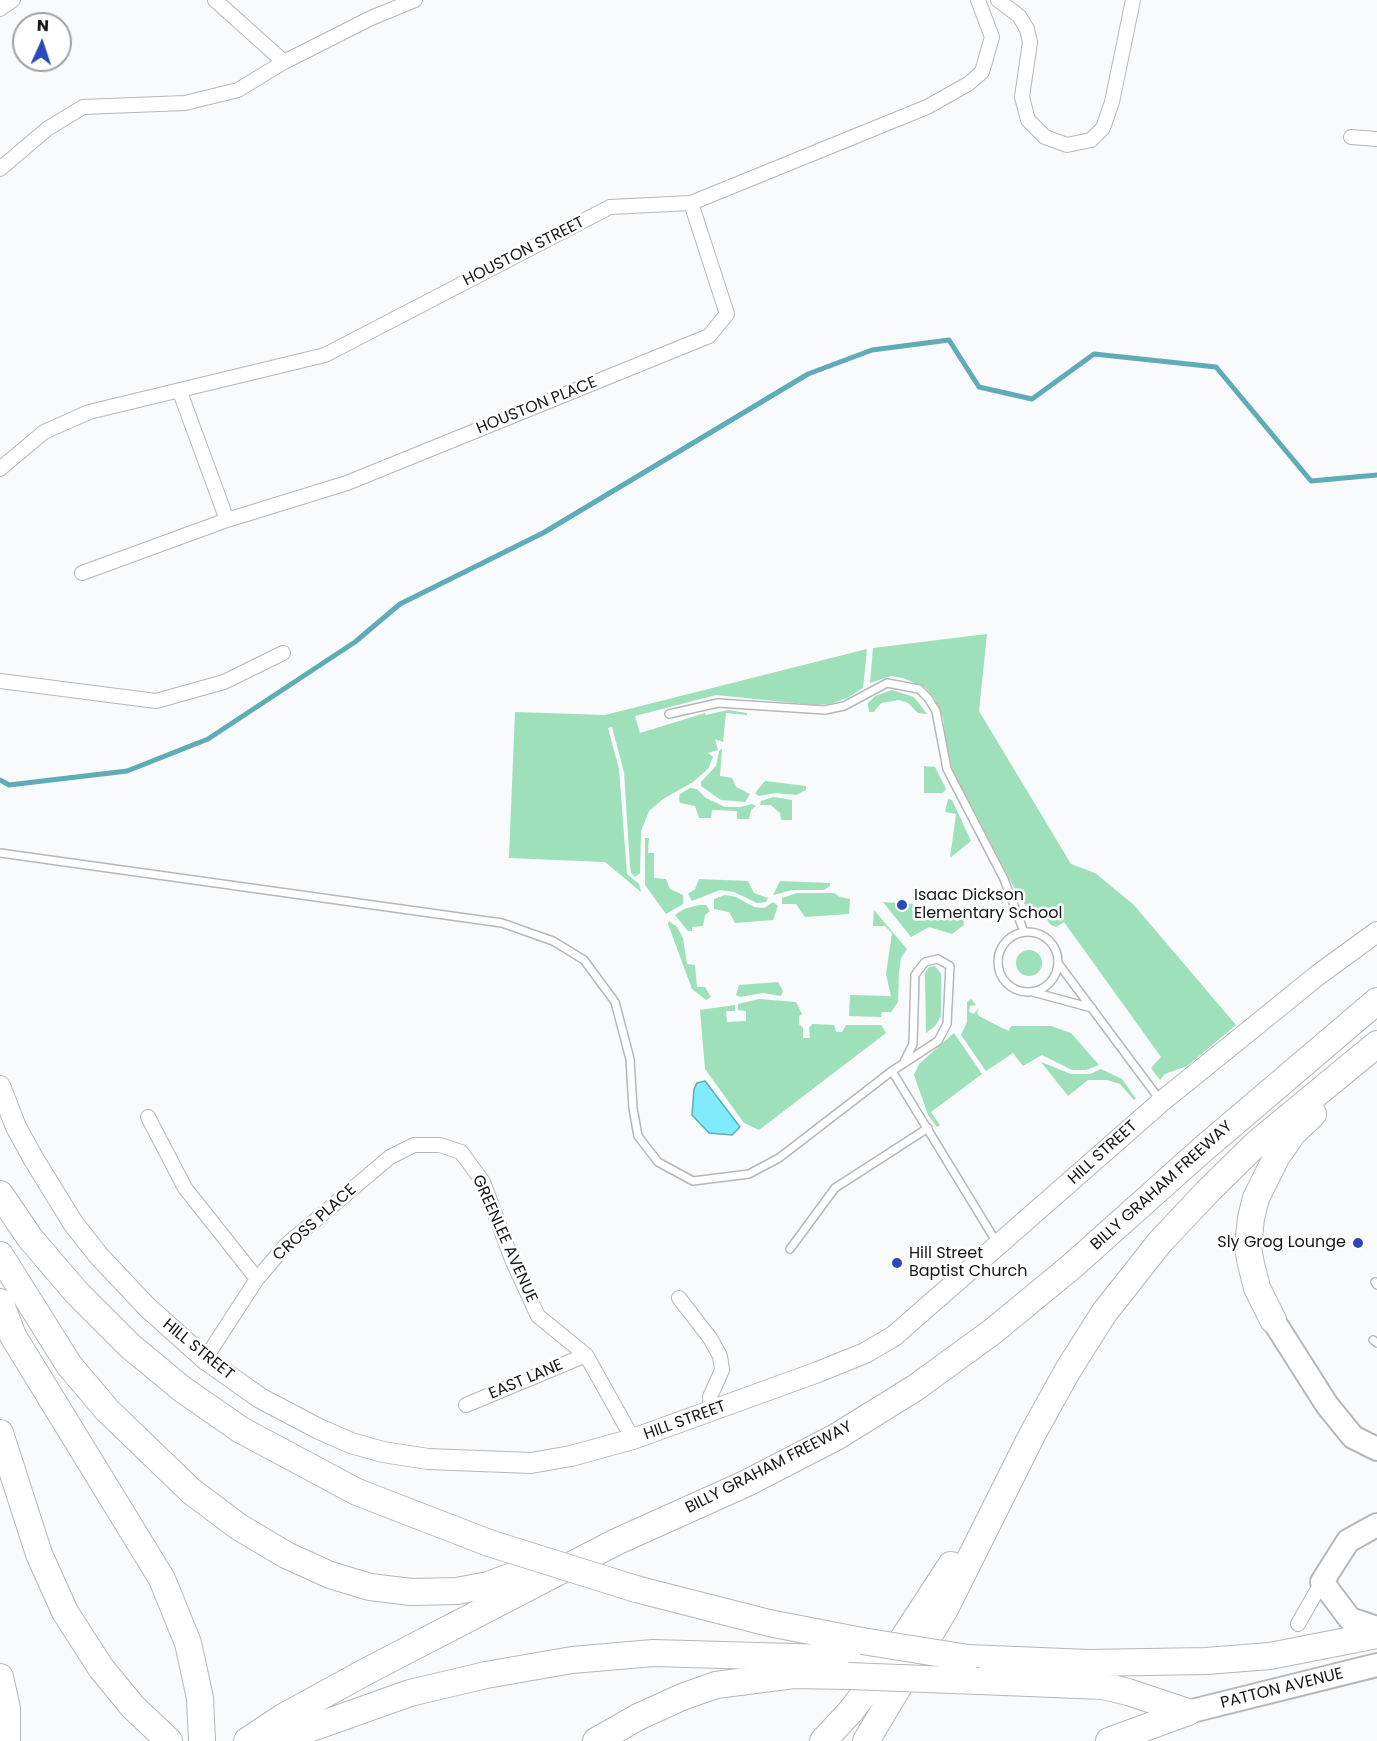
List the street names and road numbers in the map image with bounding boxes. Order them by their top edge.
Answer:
street label: HOUSTON STREET [460,213,588,291]
street label: HOUSTON PLACE [474,373,600,439]
street label: HILL STREET [1065,1117,1141,1189]
street label: BILLY GRAHAM FREEWAY [1087,1117,1237,1255]
street label: GREENLEE AVENUE [467,1172,541,1306]
street label: CROSS PLACE [269,1181,361,1265]
street label: HILL STREET [159,1315,237,1385]
street label: EAST LANE [486,1356,566,1404]
street label: HILL STREET [641,1397,729,1445]
street label: BILLY GRAHAM FREEWAY [683,1418,855,1518]
street label: PATTON AVENUE [1219,1665,1345,1713]

